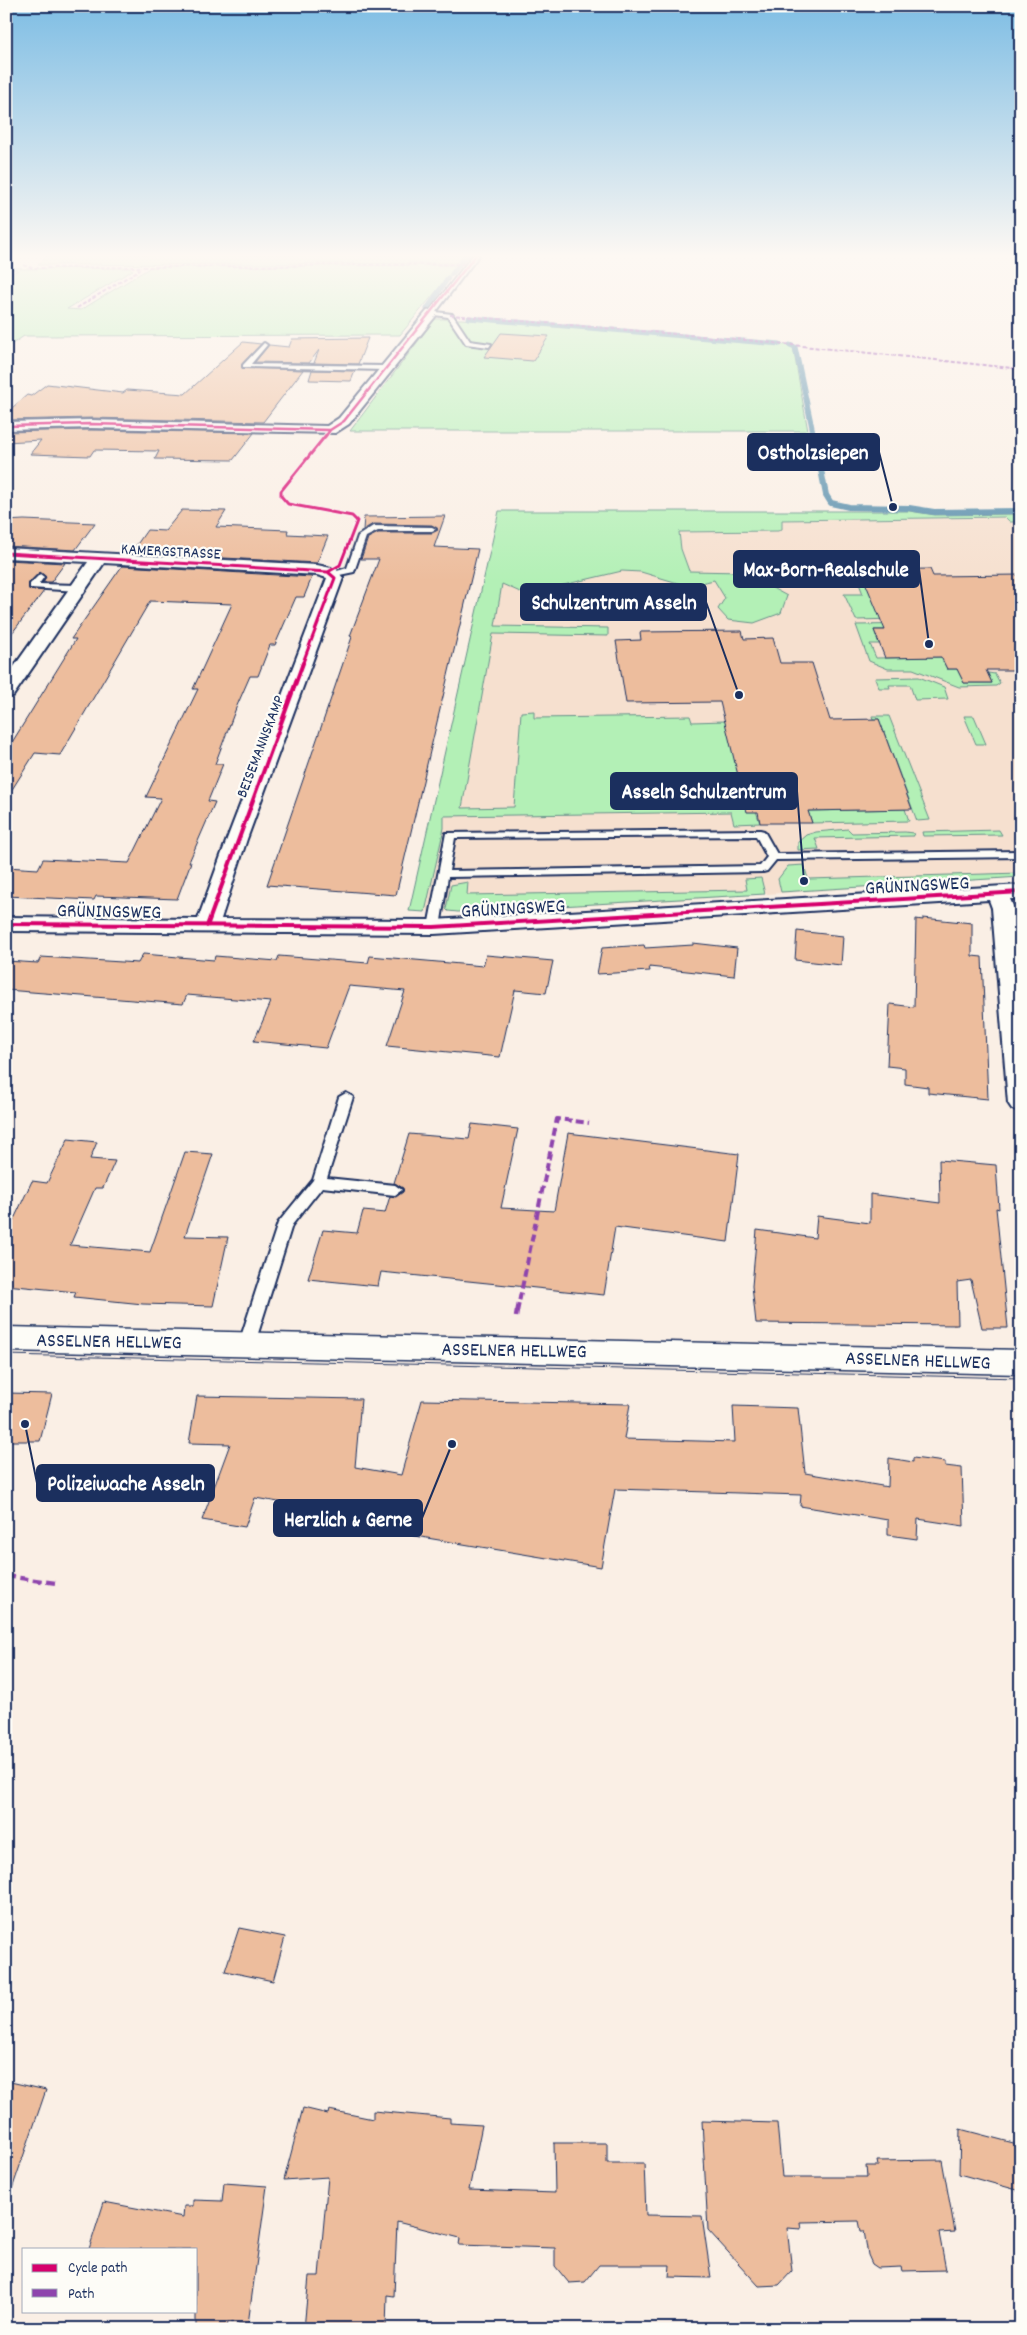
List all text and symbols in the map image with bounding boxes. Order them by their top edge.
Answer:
callout: Ostholzsiepen [748,434,879,470]
text: Ostholzsiepen [757,440,869,470]
street label: KAMERGSTRASSE [120,538,222,567]
callout: Max-Born-Realschule [734,551,919,587]
text: Max-Born-Realschule [743,557,909,587]
callout: Schulzentrum Asseln [521,584,706,620]
text: Schulzentrum Asseln [531,590,697,620]
street label: BEISEMANNSKAMP [231,692,291,801]
callout: Asseln Schulzentrum [611,773,797,809]
text: Asseln Schulzentrum [621,779,787,809]
street label: GRÜNINGSWEG [864,870,970,904]
street label: GRÜNINGSWEG [460,893,566,927]
street label: GRÜNINGSWEG [57,898,161,928]
street label: ASSELNER HELLWEG [36,1328,182,1358]
street label: ASSELNER HELLWEG [441,1337,587,1367]
street label: ASSELNER HELLWEG [845,1345,991,1379]
callout: Polizeiwache Asseln [37,1465,214,1501]
text: Polizeiwache Asseln [47,1471,205,1501]
callout: Herzlich & Gerne [274,1500,422,1536]
text: Herzlich & Gerne [284,1507,412,1537]
legend [22,2248,198,2312]
text: Cycle path [68,2258,128,2280]
text: Path [68,2284,94,2306]

